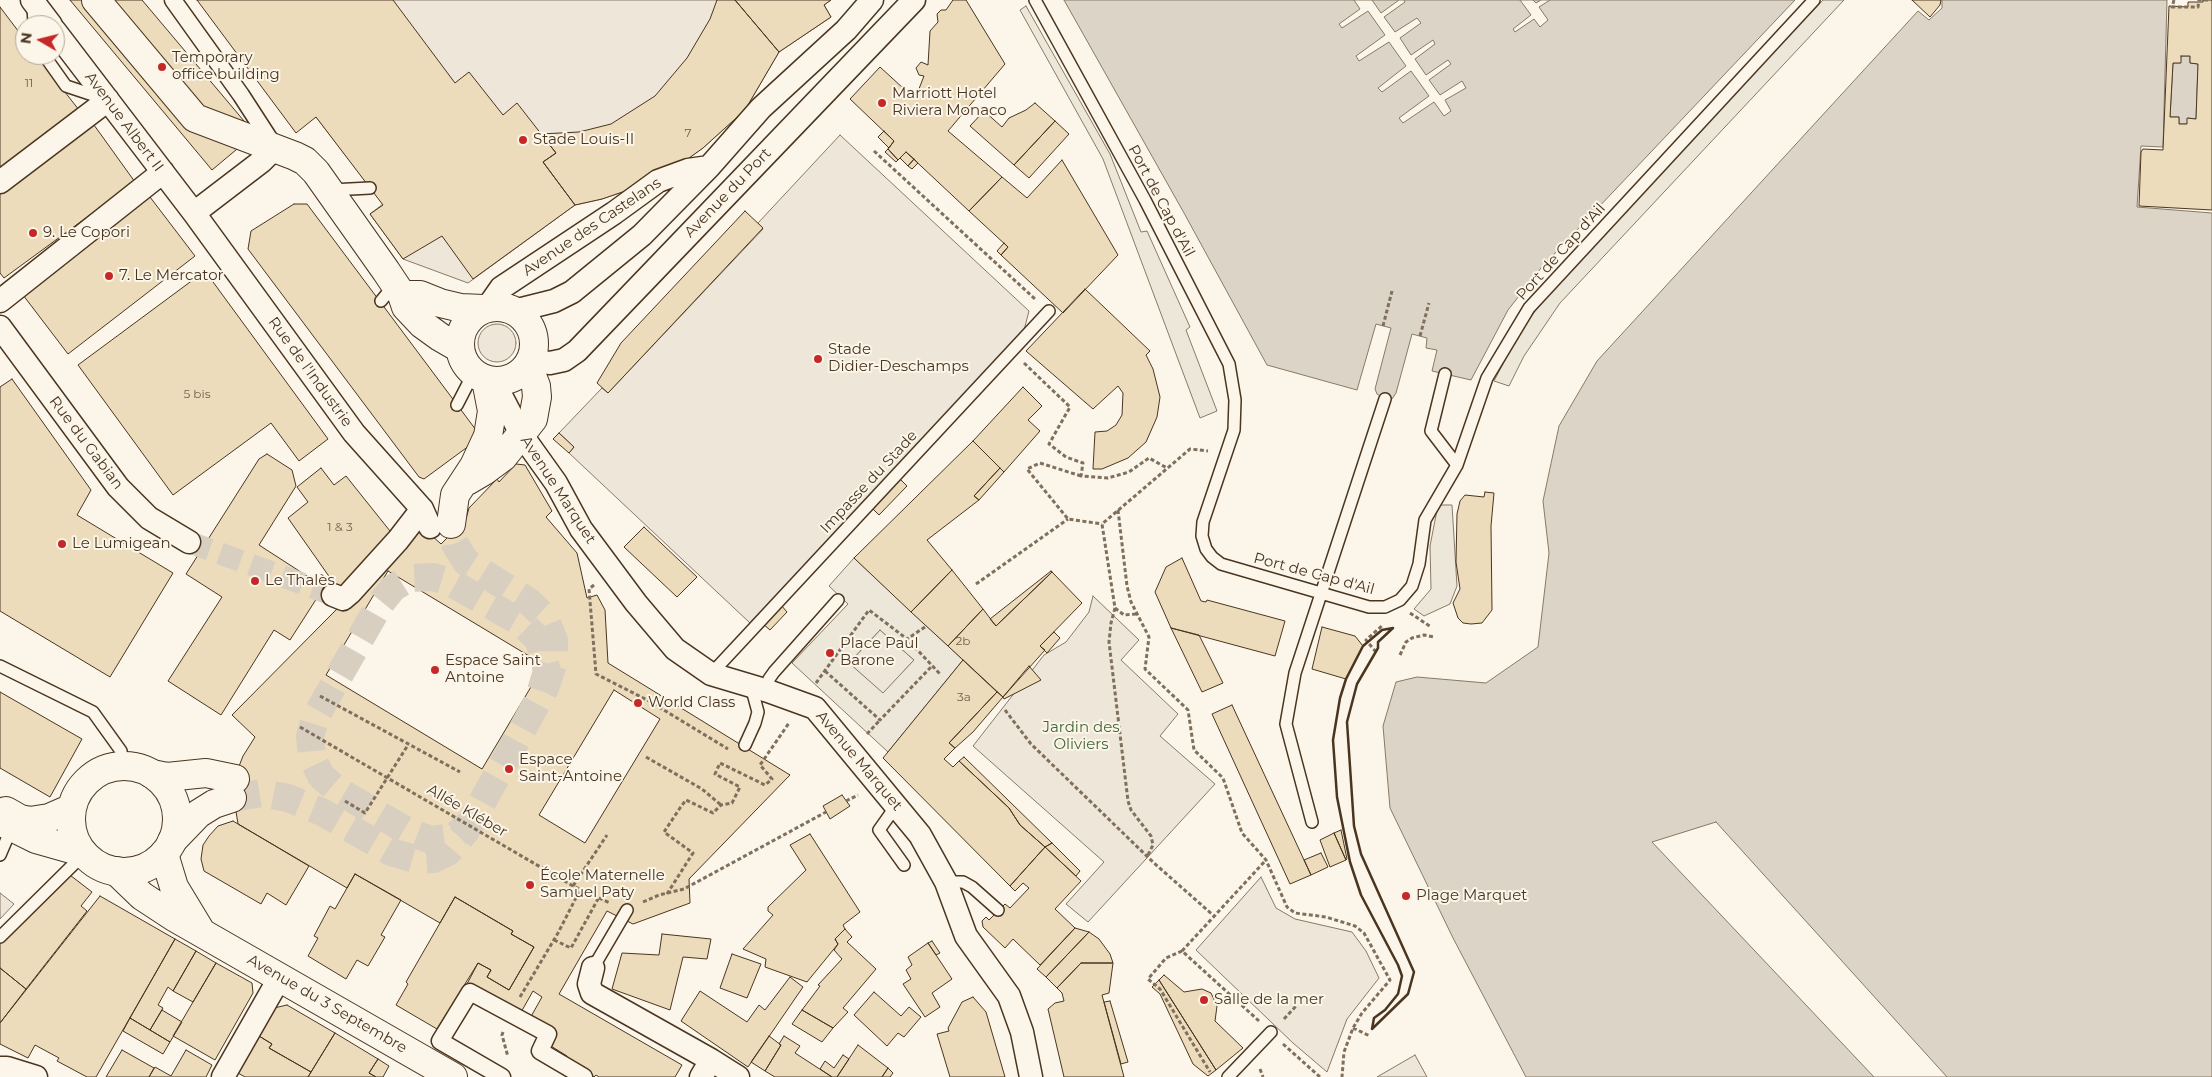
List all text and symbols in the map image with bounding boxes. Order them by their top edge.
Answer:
north arrow [15,15,65,65]
text: N [16,31,36,45]
place label: Temporary office building [172,49,280,84]
marker: Temporary office building [156,61,168,73]
street label: Avenue Albert II [81,69,167,175]
house number: 11 [25,76,33,90]
place label: Marriott Hotel Riviera Monaco [892,85,1007,120]
marker: Marriott Hotel Riviera Monaco [876,97,888,109]
house number: 7 [684,126,692,140]
place label: Stade Louis-II [533,131,634,149]
marker: Stade Louis-II [517,134,529,146]
street label: Port de Cap d'Ail [1124,142,1198,260]
street label: Avenue du Port [681,145,775,241]
street label: Avenue des Castelans [519,174,665,280]
street label: Port de Cap d'Ail [1513,200,1609,304]
place label: 9. Le Copori [43,224,130,242]
marker: 9. Le Copori [27,227,39,239]
place label: 7. Le Mercator [119,267,224,285]
marker: 7. Le Mercator [103,270,115,282]
street label: Rue de l'Industrie [264,314,356,430]
place label: Stade Didier-Deschamps [828,341,969,376]
marker: Stade Didier-Deschamps [812,353,824,365]
house number: 5 bis [183,387,211,401]
street label: Rue du Gabian [45,393,127,493]
street label: Impasse du Stade [817,427,921,537]
street label: Avenue Marquet [516,433,600,547]
house number: 1 & 3 [327,520,353,534]
place label: Le Lumigean [72,535,171,553]
marker: Le Lumigean [56,538,68,550]
street label: Port de Cap d'Ail [1252,549,1376,599]
place label: Le Thalès [265,572,335,590]
marker: Le Thalès [249,575,261,587]
house number: 2b [956,634,970,648]
place label: Place Paul Barone [840,635,918,670]
marker: Place Paul Barone [824,647,836,659]
place label: Espace Saint Antoine [445,652,541,687]
marker: Espace Saint Antoine [429,664,441,676]
house number: 3a [957,690,971,704]
place label: World Class [648,694,735,712]
marker: World Class [632,697,644,709]
street label: Avenue Marquet [812,707,906,815]
park label: Jardin des Oliviers [1042,719,1120,754]
place label: Espace Saint-Antoine [519,751,622,786]
marker: Espace Saint-Antoine [503,763,515,775]
street label: Allée Kléber [424,781,510,841]
place label: École Maternelle Samuel Paty [540,867,665,902]
marker: École Maternelle Samuel Paty [524,879,536,891]
place label: Plage Marquet [1416,887,1527,905]
marker: Plage Marquet [1400,890,1412,902]
street label: Avenue du 3 Septembre [244,951,410,1057]
place label: Salle de la mer [1214,991,1324,1009]
marker: Salle de la mer [1198,994,1210,1006]

